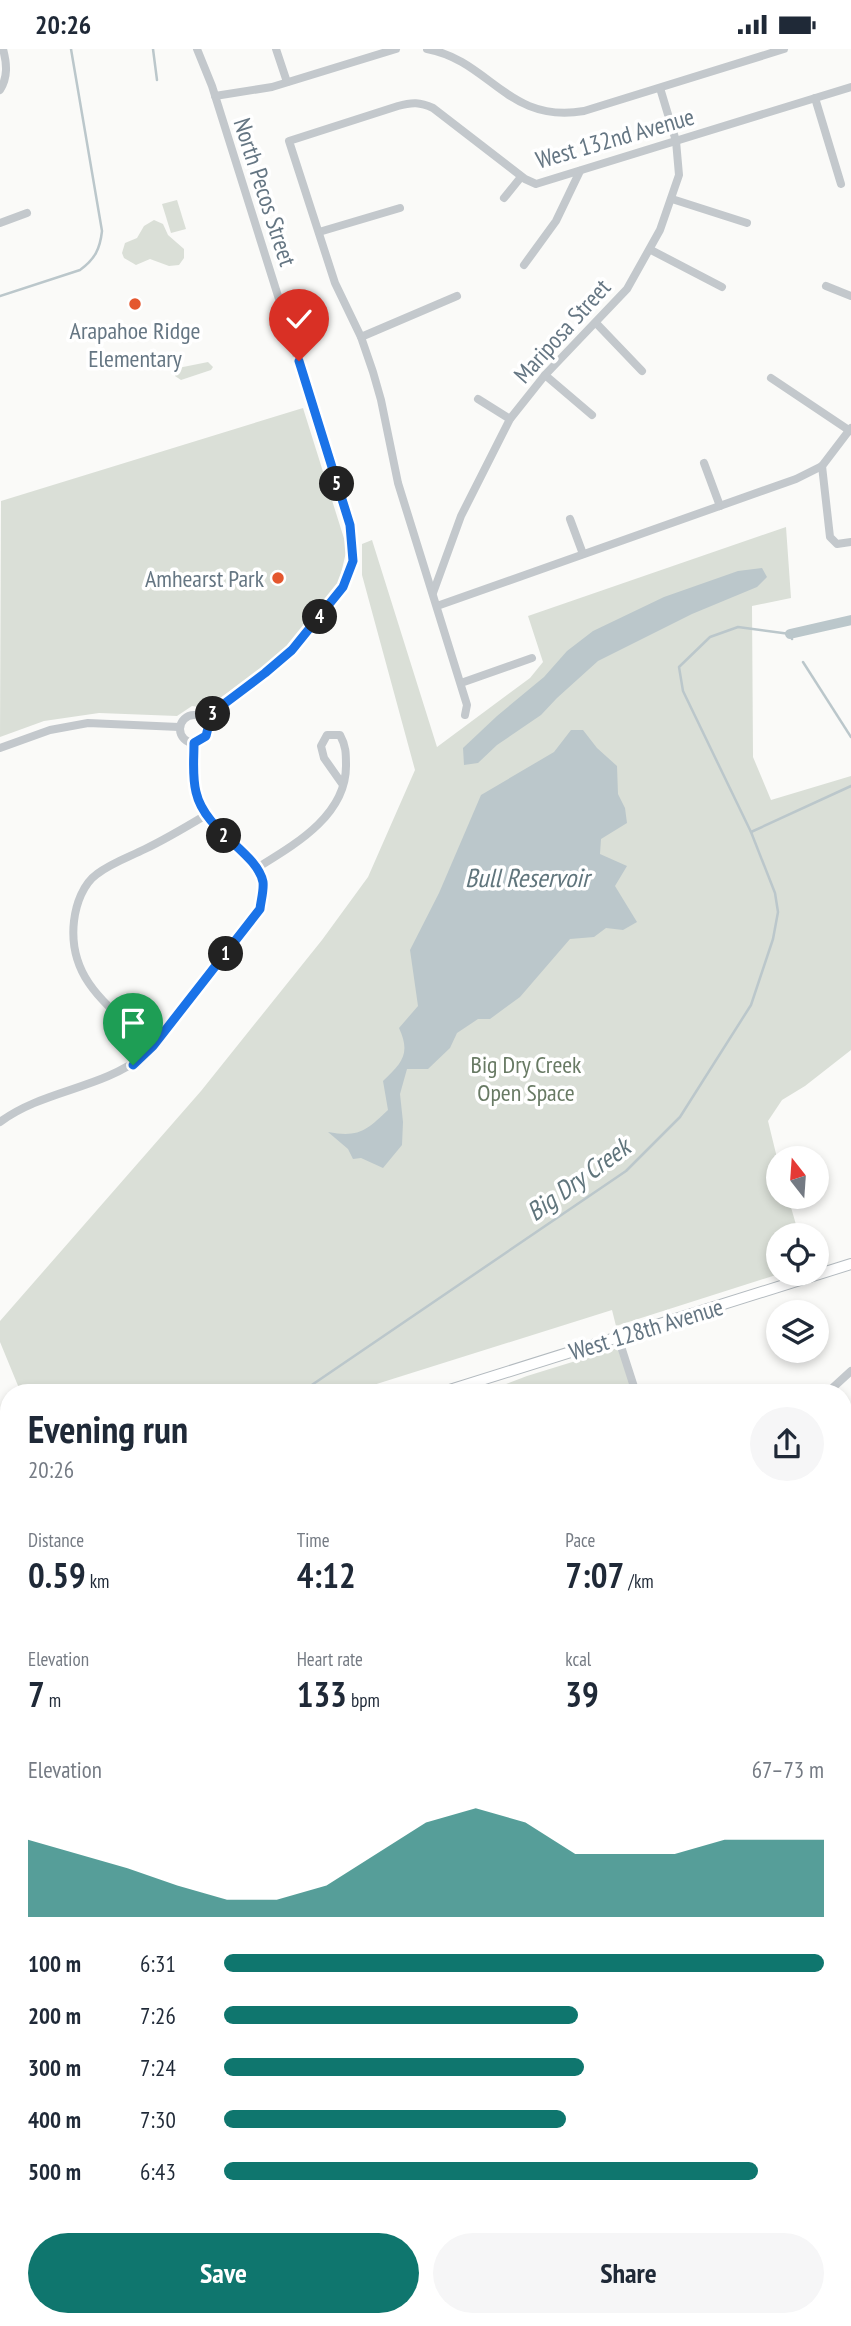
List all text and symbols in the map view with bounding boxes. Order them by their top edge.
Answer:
text: 20:26 [35,8,91,41]
street label: West 132nd Avenue [532,101,698,175]
street label: North Pecos Street [226,114,304,270]
street label: Mariposa Street [507,272,617,390]
pin [269,289,329,361]
marker: Arapahoe Ridge Elementary [127,296,143,312]
icon: check [280,300,318,338]
place label: Arapahoe Ridge Elementary [70,315,200,374]
pin: 5 [320,467,354,501]
text: 5 [332,471,341,495]
place label: Amhearst Park [145,563,265,594]
marker: Amhearst Park [270,570,286,586]
pin: 4 [302,599,338,635]
text: 4 [315,604,324,628]
pin: 3 [196,697,230,731]
text: 3 [208,701,217,725]
pin: 2 [206,819,242,853]
text: 2 [219,823,228,847]
water label: Bull Reservoir [465,861,593,894]
pin: 1 [208,937,244,971]
text: 1 [221,941,230,965]
pin [103,993,163,1065]
icon: arrive [114,1004,152,1042]
park label: Big Dry Creek Open Space [471,1049,582,1108]
water label: Big Dry Creek [520,1129,639,1228]
north arrow [766,1146,830,1209]
map controls [766,1146,829,1363]
button: locate [766,1223,829,1286]
street label: West 128th Avenue [565,1291,727,1367]
button: layers [766,1300,829,1363]
text: Evening run [28,1404,188,1453]
button: share [750,1407,824,1481]
text: 20:26 [28,1455,74,1484]
text: Distance [28,1528,84,1552]
text: Time [297,1528,330,1552]
text: Pace [565,1528,595,1552]
text: 0.59 [28,1552,86,1598]
text: 4:12 [297,1552,356,1598]
text: 7:07 [565,1552,624,1598]
text: km [86,1569,109,1593]
text: /km [624,1569,654,1593]
text: Elevation [28,1647,89,1671]
text: Heart rate [297,1647,363,1671]
text: kcal [565,1647,591,1671]
text: 7 [28,1671,45,1717]
text: 133 [297,1671,347,1717]
text: 39 [565,1671,599,1717]
text: m [45,1688,61,1712]
text: bpm [347,1688,380,1712]
text: Elevation [28,1755,102,1784]
text: 67–73 m [752,1755,824,1784]
text: 100 m [28,1949,81,1978]
text: 6:31 [140,1949,176,1978]
text: 200 m [28,2001,81,2030]
text: 7:26 [140,2001,176,2030]
text: 300 m [28,2053,81,2082]
text: 7:24 [140,2053,176,2082]
text: 400 m [28,2105,81,2134]
text: 7:30 [140,2105,176,2134]
text: 500 m [28,2157,81,2186]
text: 6:43 [140,2157,176,2186]
button: Save [28,2233,419,2313]
button: Share [433,2233,824,2313]

